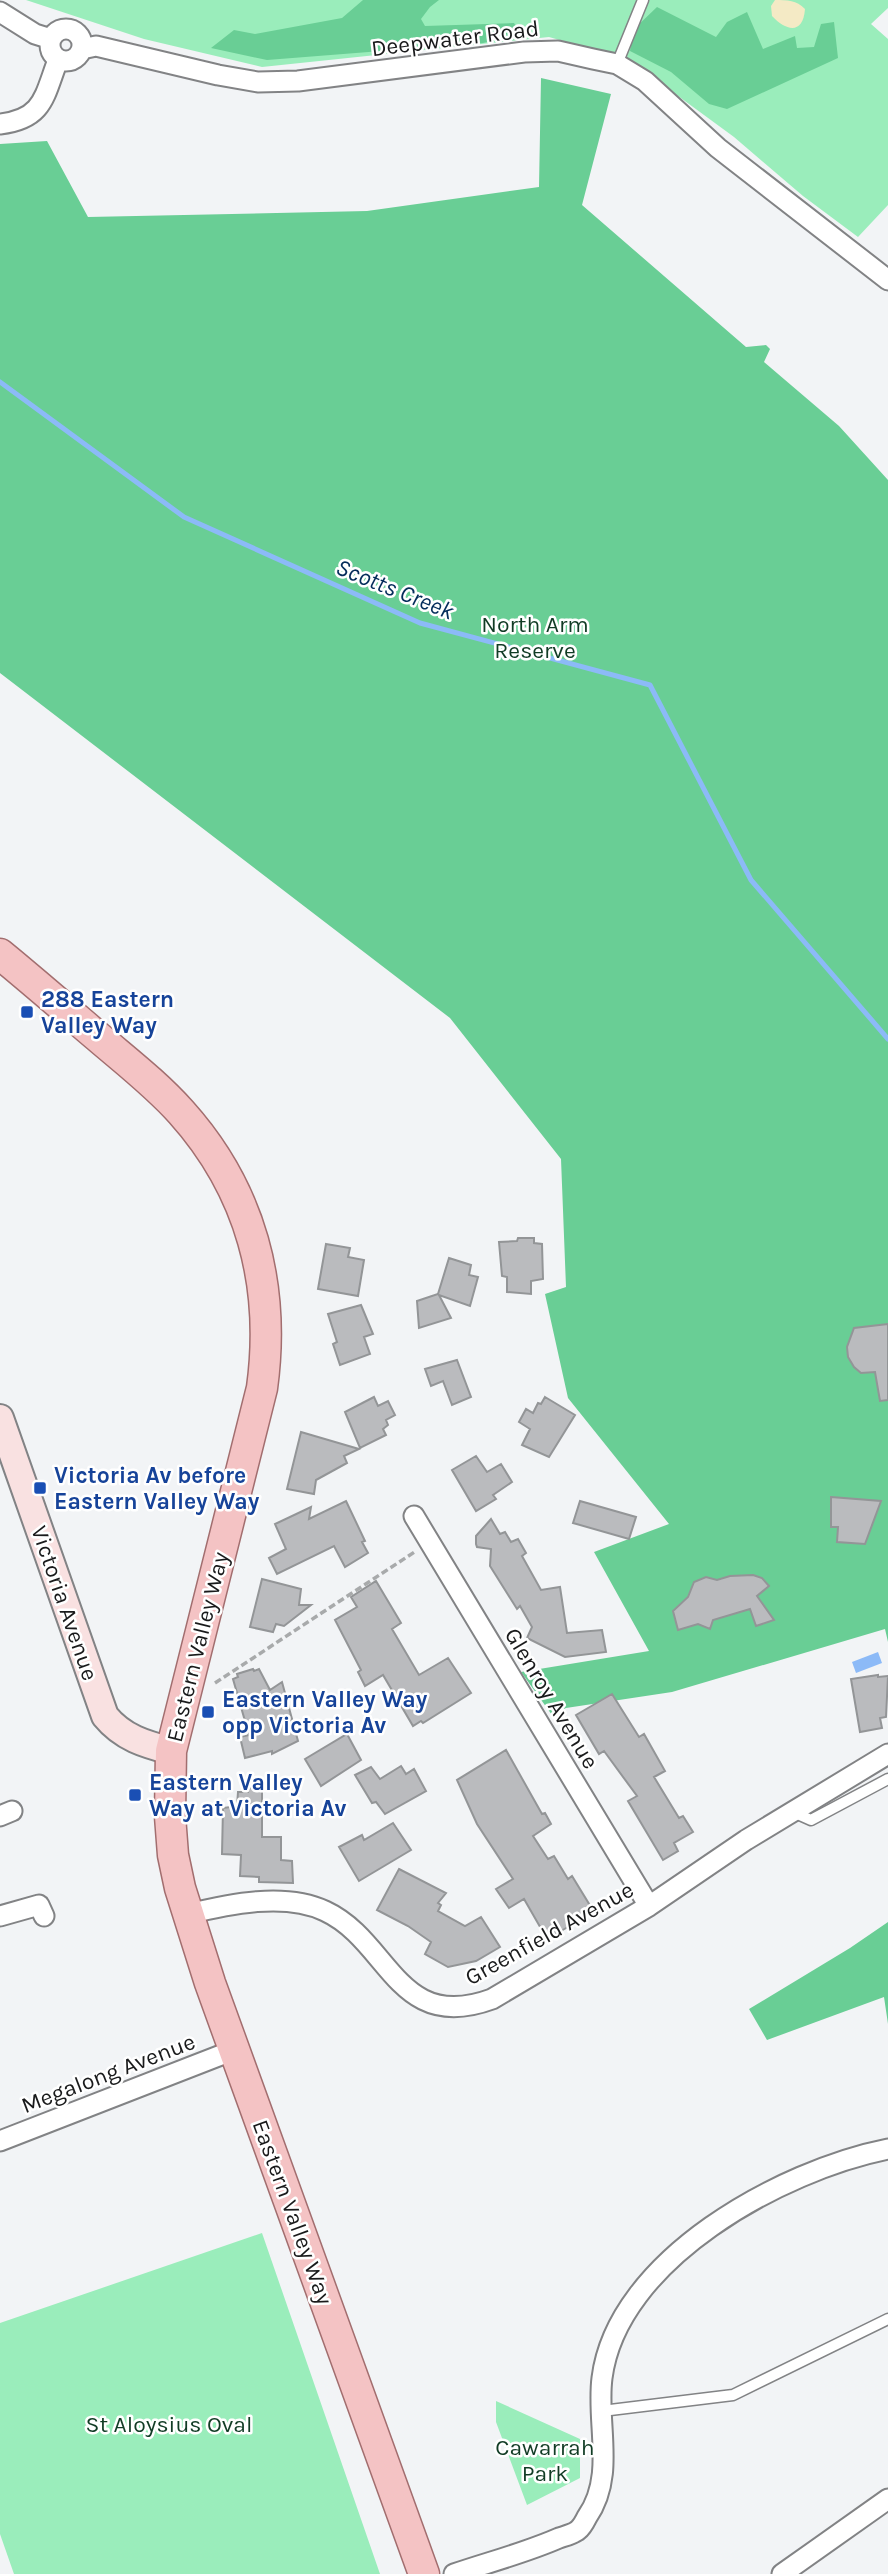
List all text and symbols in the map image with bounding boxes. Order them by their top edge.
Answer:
street label: Deepwater Road [370,15,540,62]
water label: Scotts Creek [332,553,459,626]
park label: North Arm Reserve [481,611,589,664]
place label: 288 Eastern Valley Way [41,986,174,1039]
marker: 288 Eastern Valley Way [19,1004,35,1020]
place label: Victoria Av before Eastern Valley Way [54,1462,260,1515]
marker: Victoria Av before Eastern Valley Way [32,1480,48,1496]
street label: Victoria Avenue [25,1522,104,1684]
street label: Eastern Valley Way [161,1549,234,1745]
street label: Glenroy Avenue [499,1623,604,1774]
place label: Eastern Valley Way opp Victoria Av [222,1686,428,1739]
marker: Eastern Valley Way opp Victoria Av [200,1704,216,1720]
place label: Eastern Valley Way at Victoria Av [149,1769,346,1822]
marker: Eastern Valley Way at Victoria Av [127,1787,143,1803]
street label: Greenfield Avenue [460,1876,638,1991]
street label: Megalong Avenue [17,2028,199,2119]
street label: Eastern Valley Way [247,2116,339,2309]
park label: St Aloysius Oval [86,2411,252,2438]
park label: Cawarrah Park [495,2434,595,2487]

